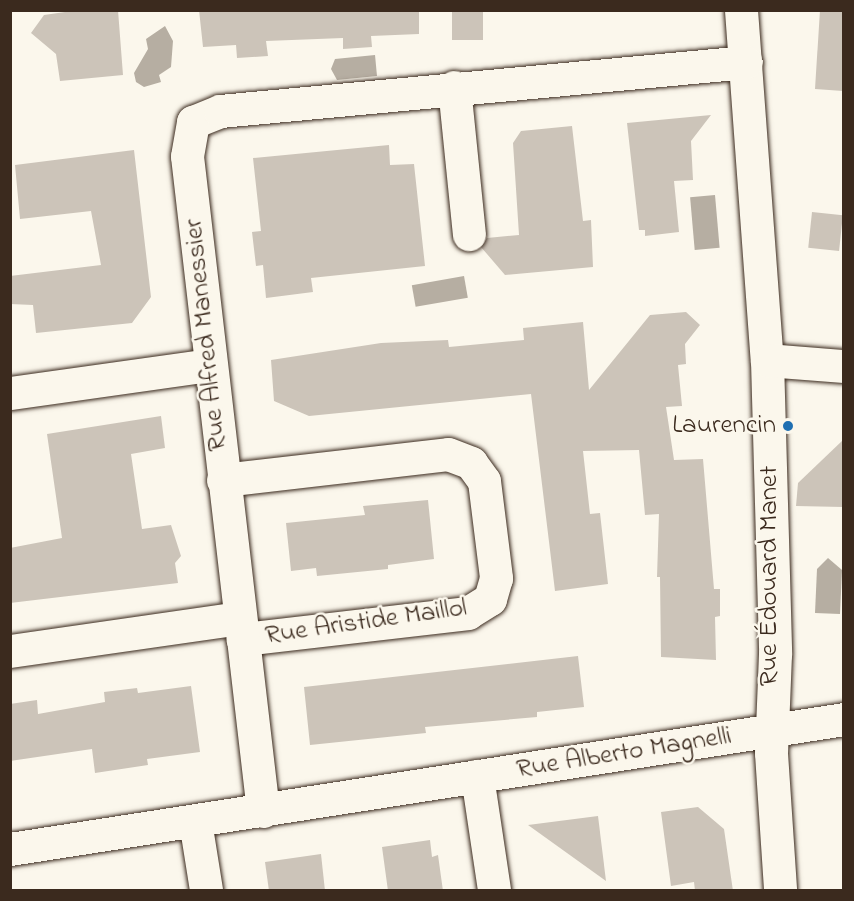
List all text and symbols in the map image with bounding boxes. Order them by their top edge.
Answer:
street label: Rue Alfred Manessier [178,217,234,453]
place label: Laurencin [672,410,776,442]
marker: Laurencin [781,419,795,433]
street label: Rue Édouard Manet [754,466,786,686]
street label: Rue Aristide Maillol [263,592,469,652]
street label: Rue Alberto Magnelli [514,720,734,786]

